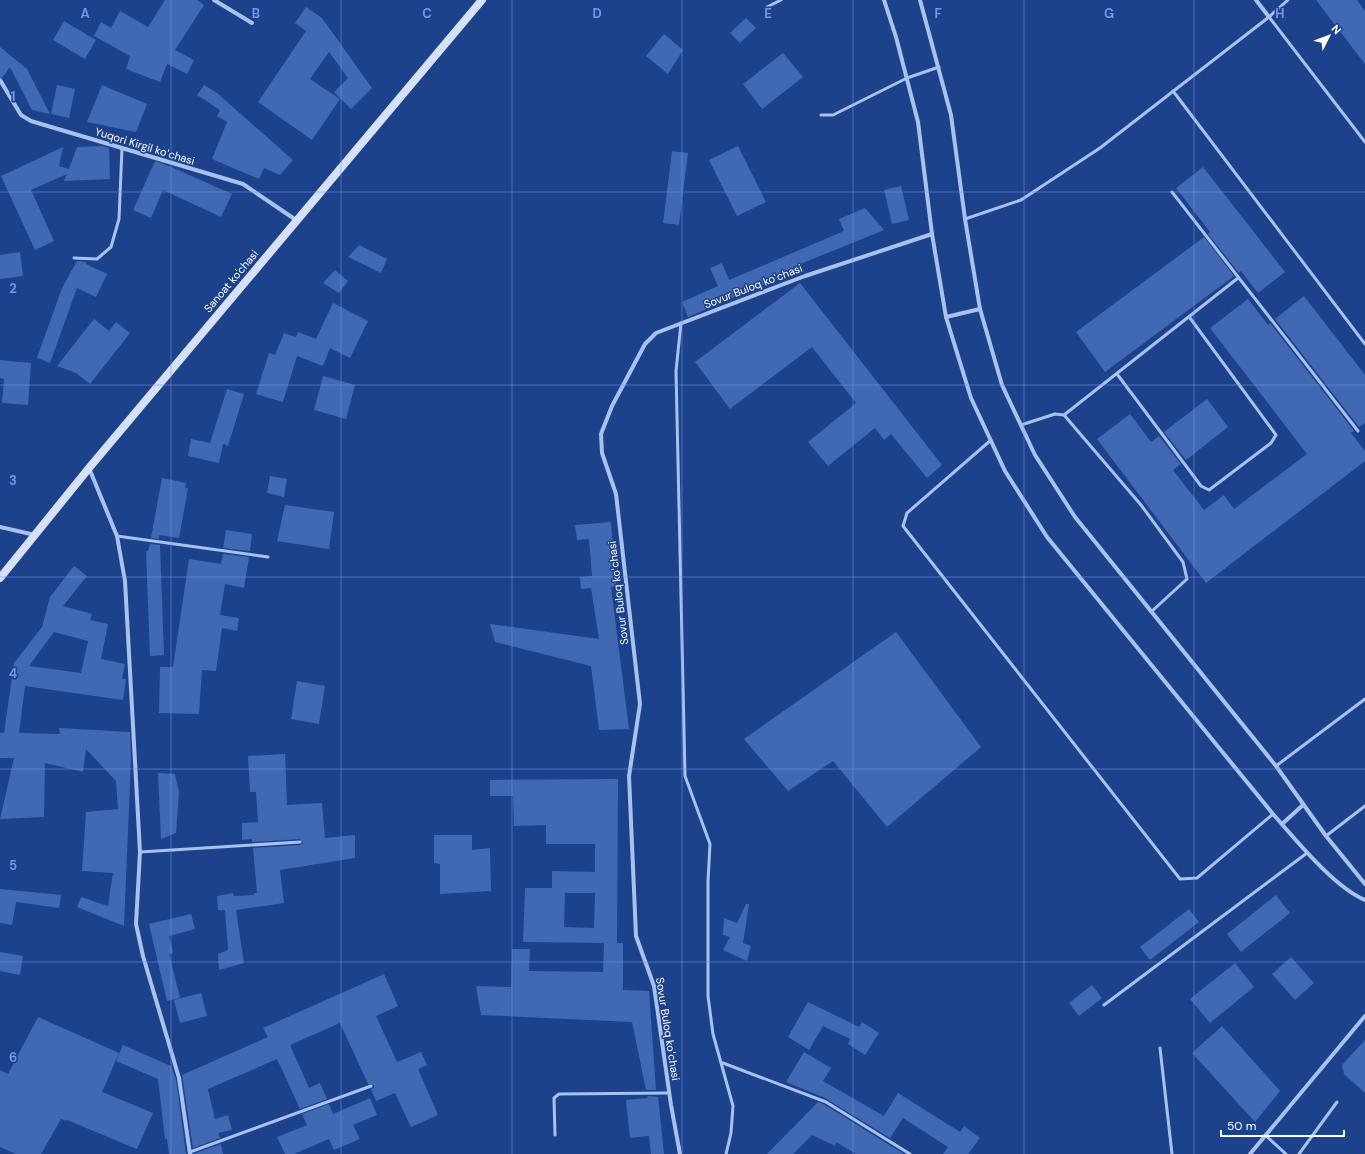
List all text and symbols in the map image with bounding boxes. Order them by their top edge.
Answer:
text: A [80,5,90,22]
text: B [252,5,260,22]
text: C [422,5,432,22]
text: D [592,5,602,22]
text: E [764,5,772,22]
text: F [934,5,942,22]
text: G [1104,5,1114,22]
text: H [1275,5,1285,22]
north arrow [1309,16,1349,56]
text: N [1329,22,1344,37]
text: 1 [11,88,15,105]
street label: Yuqori Kirgil koʻchasi [93,124,197,168]
street label: Sanoat ko'chasi [201,247,261,315]
street label: Sovur Buloq koʻchasi [702,261,804,311]
text: 2 [9,280,17,297]
text: 3 [9,472,17,489]
street label: Sovur Buloq koʻchasi [605,540,631,646]
text: 4 [9,665,17,682]
text: 5 [9,857,17,874]
street label: Sovur Buloq koʻchasi [653,976,683,1082]
text: 6 [9,1049,17,1066]
scale bar [1221,1112,1344,1138]
text: 50 m [1227,1118,1256,1134]

